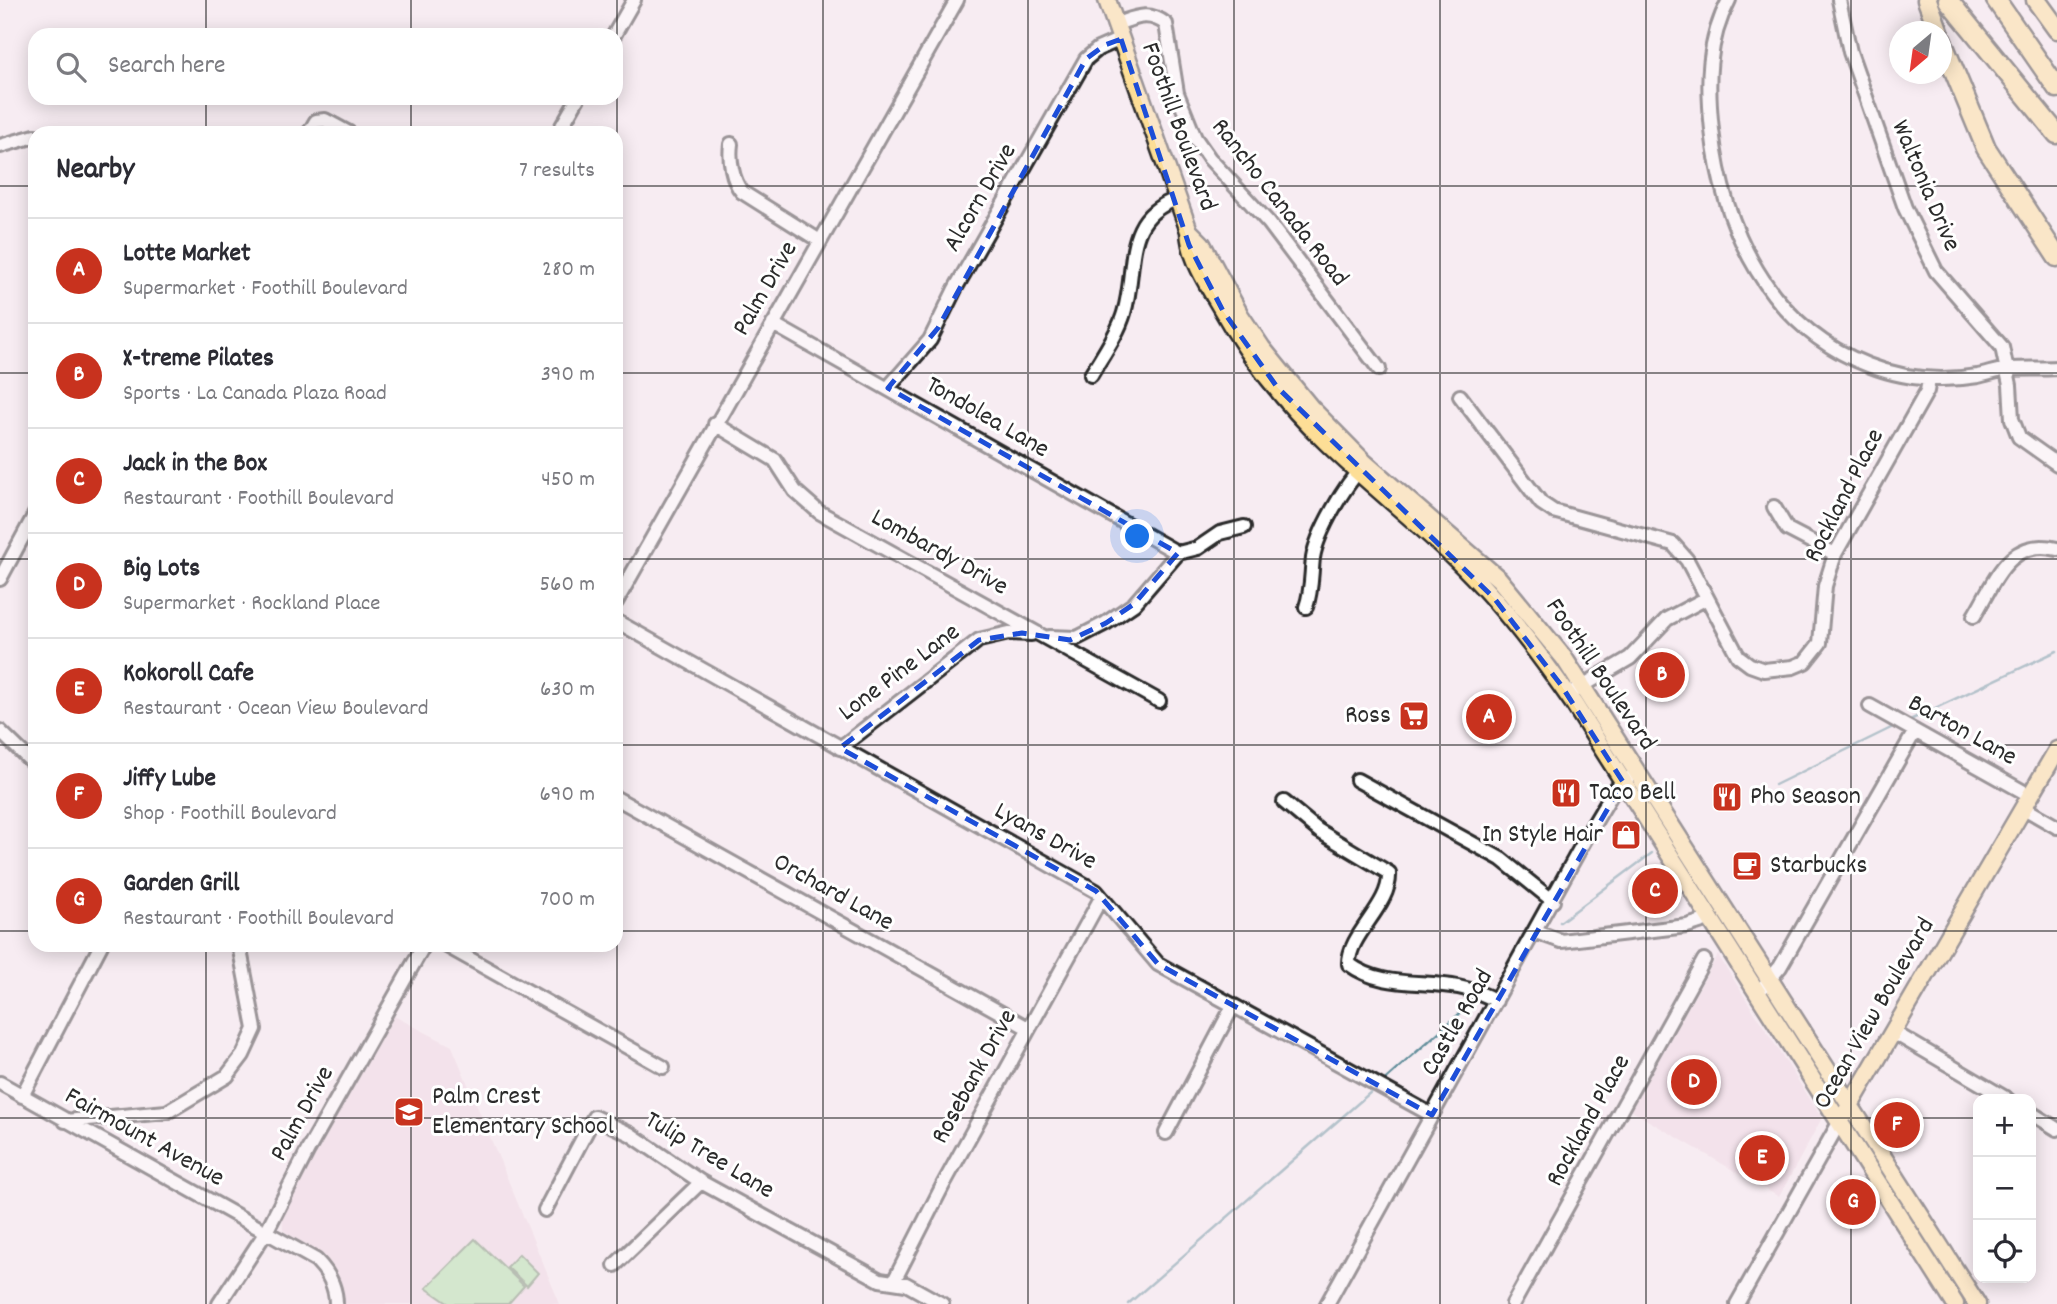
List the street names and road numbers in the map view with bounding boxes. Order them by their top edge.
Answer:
street label: Foothill Boulevard [1130,38,1226,216]
street label: Rancho Canada Road [1201,111,1357,295]
street label: Waltonia Drive [1881,115,1969,257]
street label: Alcorn Drive [935,137,1027,259]
street label: Palm Drive [724,235,808,343]
street label: Tondolea Lane [918,368,1056,468]
street label: Rockland Place [1795,423,1895,569]
street label: Lombardy Drive [864,500,1014,606]
street label: Foothill Boulevard [1538,593,1662,757]
street label: Lone Pine Lane [831,615,969,731]
street label: Barton Lane [1901,686,2023,776]
street label: Lyans Drive [987,794,1103,880]
street label: Orchard Lane [766,845,900,941]
street label: Ocean View Boulevard [1805,911,1945,1117]
street label: Castle Road [1413,963,1503,1083]
street label: Rosebank Drive [923,1003,1027,1151]
street label: Rockland Place [1537,1048,1641,1194]
street label: Palm Drive [262,1060,344,1168]
street label: Fairmount Avenue [57,1079,231,1197]
street label: Tulip Tree Lane [637,1103,781,1209]

